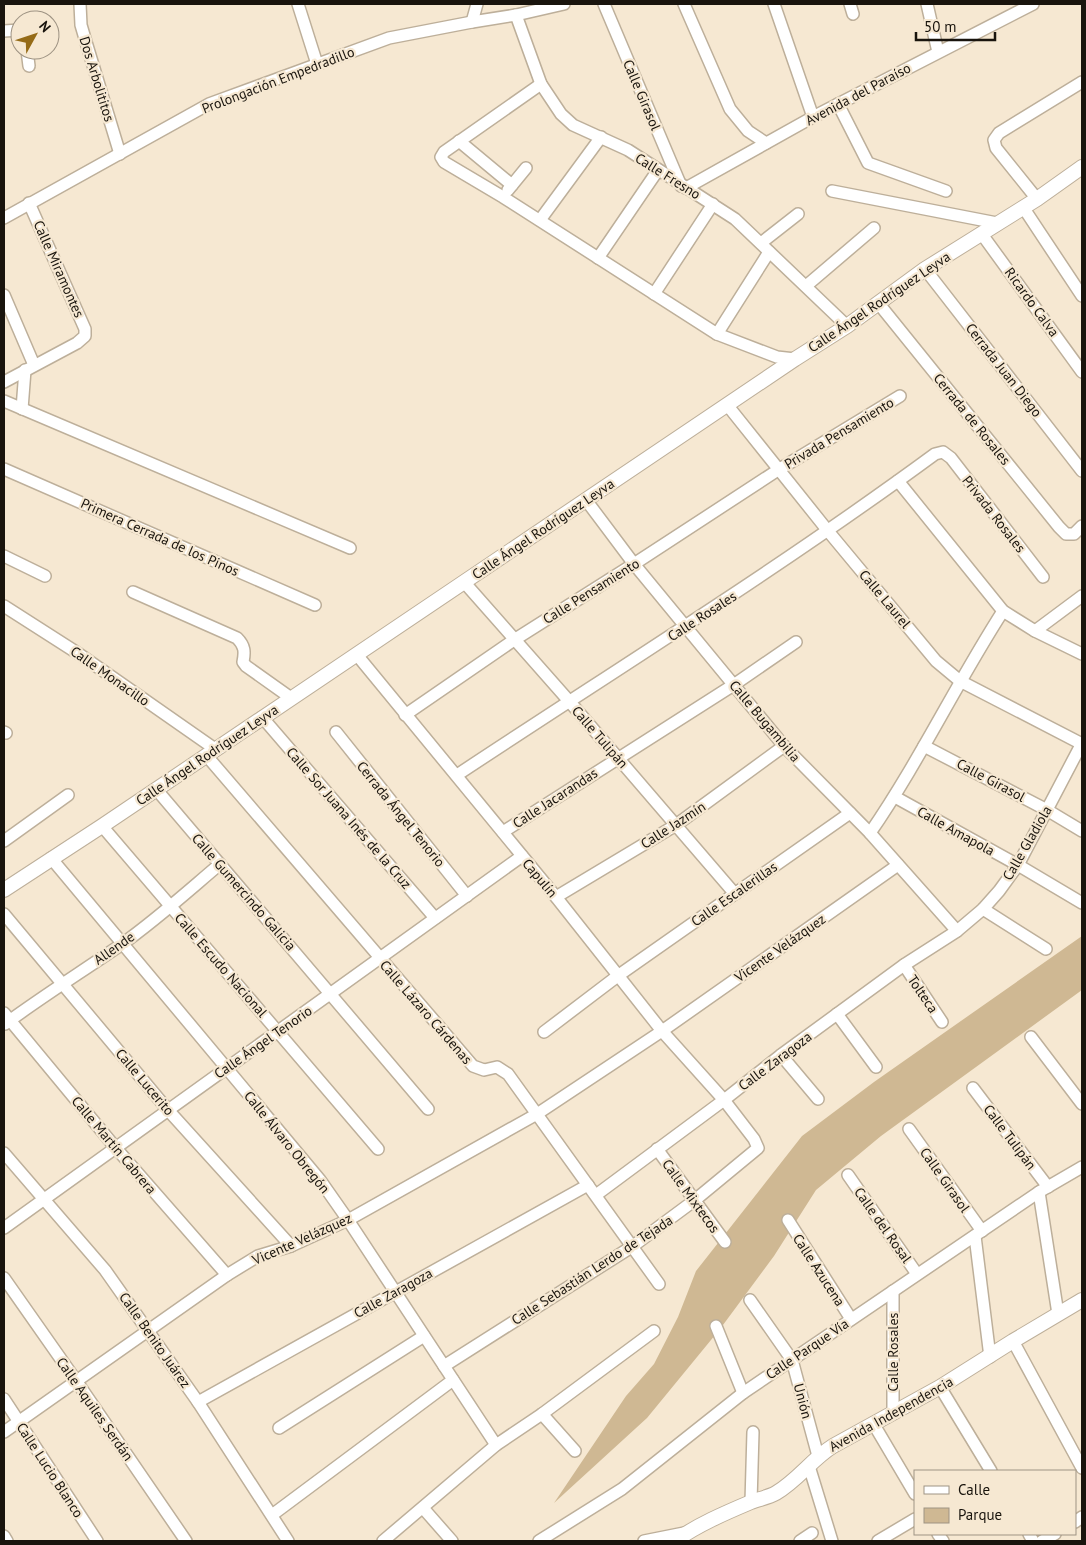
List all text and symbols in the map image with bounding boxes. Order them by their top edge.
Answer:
north arrow [10,10,60,60]
scale bar [916,10,995,42]
text: N [35,17,55,36]
text: 50 m [924,17,957,36]
street label: Dos Arbolititos [76,34,119,124]
street label: Prolongación Empedradillo [199,43,357,117]
street label: Calle Girasol [619,57,665,133]
street label: Avenida del Paraíso [802,59,914,129]
street label: Calle Fresno [632,149,704,203]
street label: Calle Miramontes [30,218,88,320]
street label: Calle Ángel Rodríguez Leyva [804,248,954,356]
street label: Ricardo Calva [1001,264,1063,340]
street label: Cerrada Juan Diego [962,319,1046,421]
street label: Cerrada de Rosales [930,370,1015,469]
street label: Privada Pensamiento [781,393,897,473]
street label: Privada Rosales [958,472,1030,556]
street label: Calle Ángel Rodríguez Leyva [468,475,618,583]
street label: Primera Cerrada de los Pinos [78,494,242,580]
street label: Calle Pensamiento [539,554,643,628]
street label: Calle Laurel [855,566,915,632]
street label: Calle Rosales [664,587,740,645]
street label: Calle Monacillo [67,642,153,710]
street label: Calle Bugambilia [726,676,805,766]
street label: Calle Ángel Rodríguez Leyva [132,701,282,809]
street label: Calle Tulipán [568,702,632,772]
street label: Calle Sor Juana Inés de la Cruz [283,743,415,893]
street label: Calle Girasol [954,754,1028,806]
street label: Cerrada Ángel Tenorio [353,757,449,871]
street label: Calle Jacarandas [509,764,601,832]
street label: Calle Jazmín [637,797,709,853]
street label: Calle Amapola [914,802,998,860]
street label: Calle Gladiola [998,802,1056,884]
street label: Calle Gumercindo Galicia [188,830,300,955]
street label: Capulín [519,855,561,901]
street label: Calle Escalerillas [687,858,781,930]
street label: Calle Escudo Nacional [171,909,271,1021]
street label: Vicente Velázquez [730,910,829,987]
street label: Allende [90,927,138,969]
street label: Calle Lázaro Cárdenas [376,956,476,1068]
street label: Tolteca [904,971,942,1017]
street label: Calle Ángel Tenorio [211,1002,315,1082]
street label: Calle Zaragoza [735,1027,815,1094]
street label: Calle Lucerito [112,1045,178,1119]
street label: Calle Álvaro Obregón [240,1087,334,1197]
street label: Calle Martín Cabrera [68,1092,160,1198]
street label: Calle Tulipán [980,1101,1040,1173]
street label: Calle Girasol [916,1144,974,1216]
street label: Calle Mixtecos [658,1156,724,1236]
street label: Calle del Rosal [850,1184,916,1266]
street label: Vicente Velázquez [249,1209,355,1269]
street label: Calle Sebastián Lerdo de Tejada [508,1211,676,1329]
street label: Calle Azucena [789,1230,849,1310]
street label: Calle Zaragoza [350,1264,436,1322]
street label: Calle Benito Juárez [115,1289,195,1391]
street label: Calle Rosales [884,1312,902,1391]
street label: Calle Parque Vía [762,1315,852,1383]
street label: Calle Aquiles Serdán [53,1354,137,1464]
street label: Avenida Independencia [826,1372,956,1456]
street label: Unión [790,1381,816,1421]
street label: Calle Lucio Blanco [13,1419,87,1521]
legend [914,1470,1076,1535]
text: Calle [958,1480,990,1499]
text: Parque [958,1505,1002,1524]

